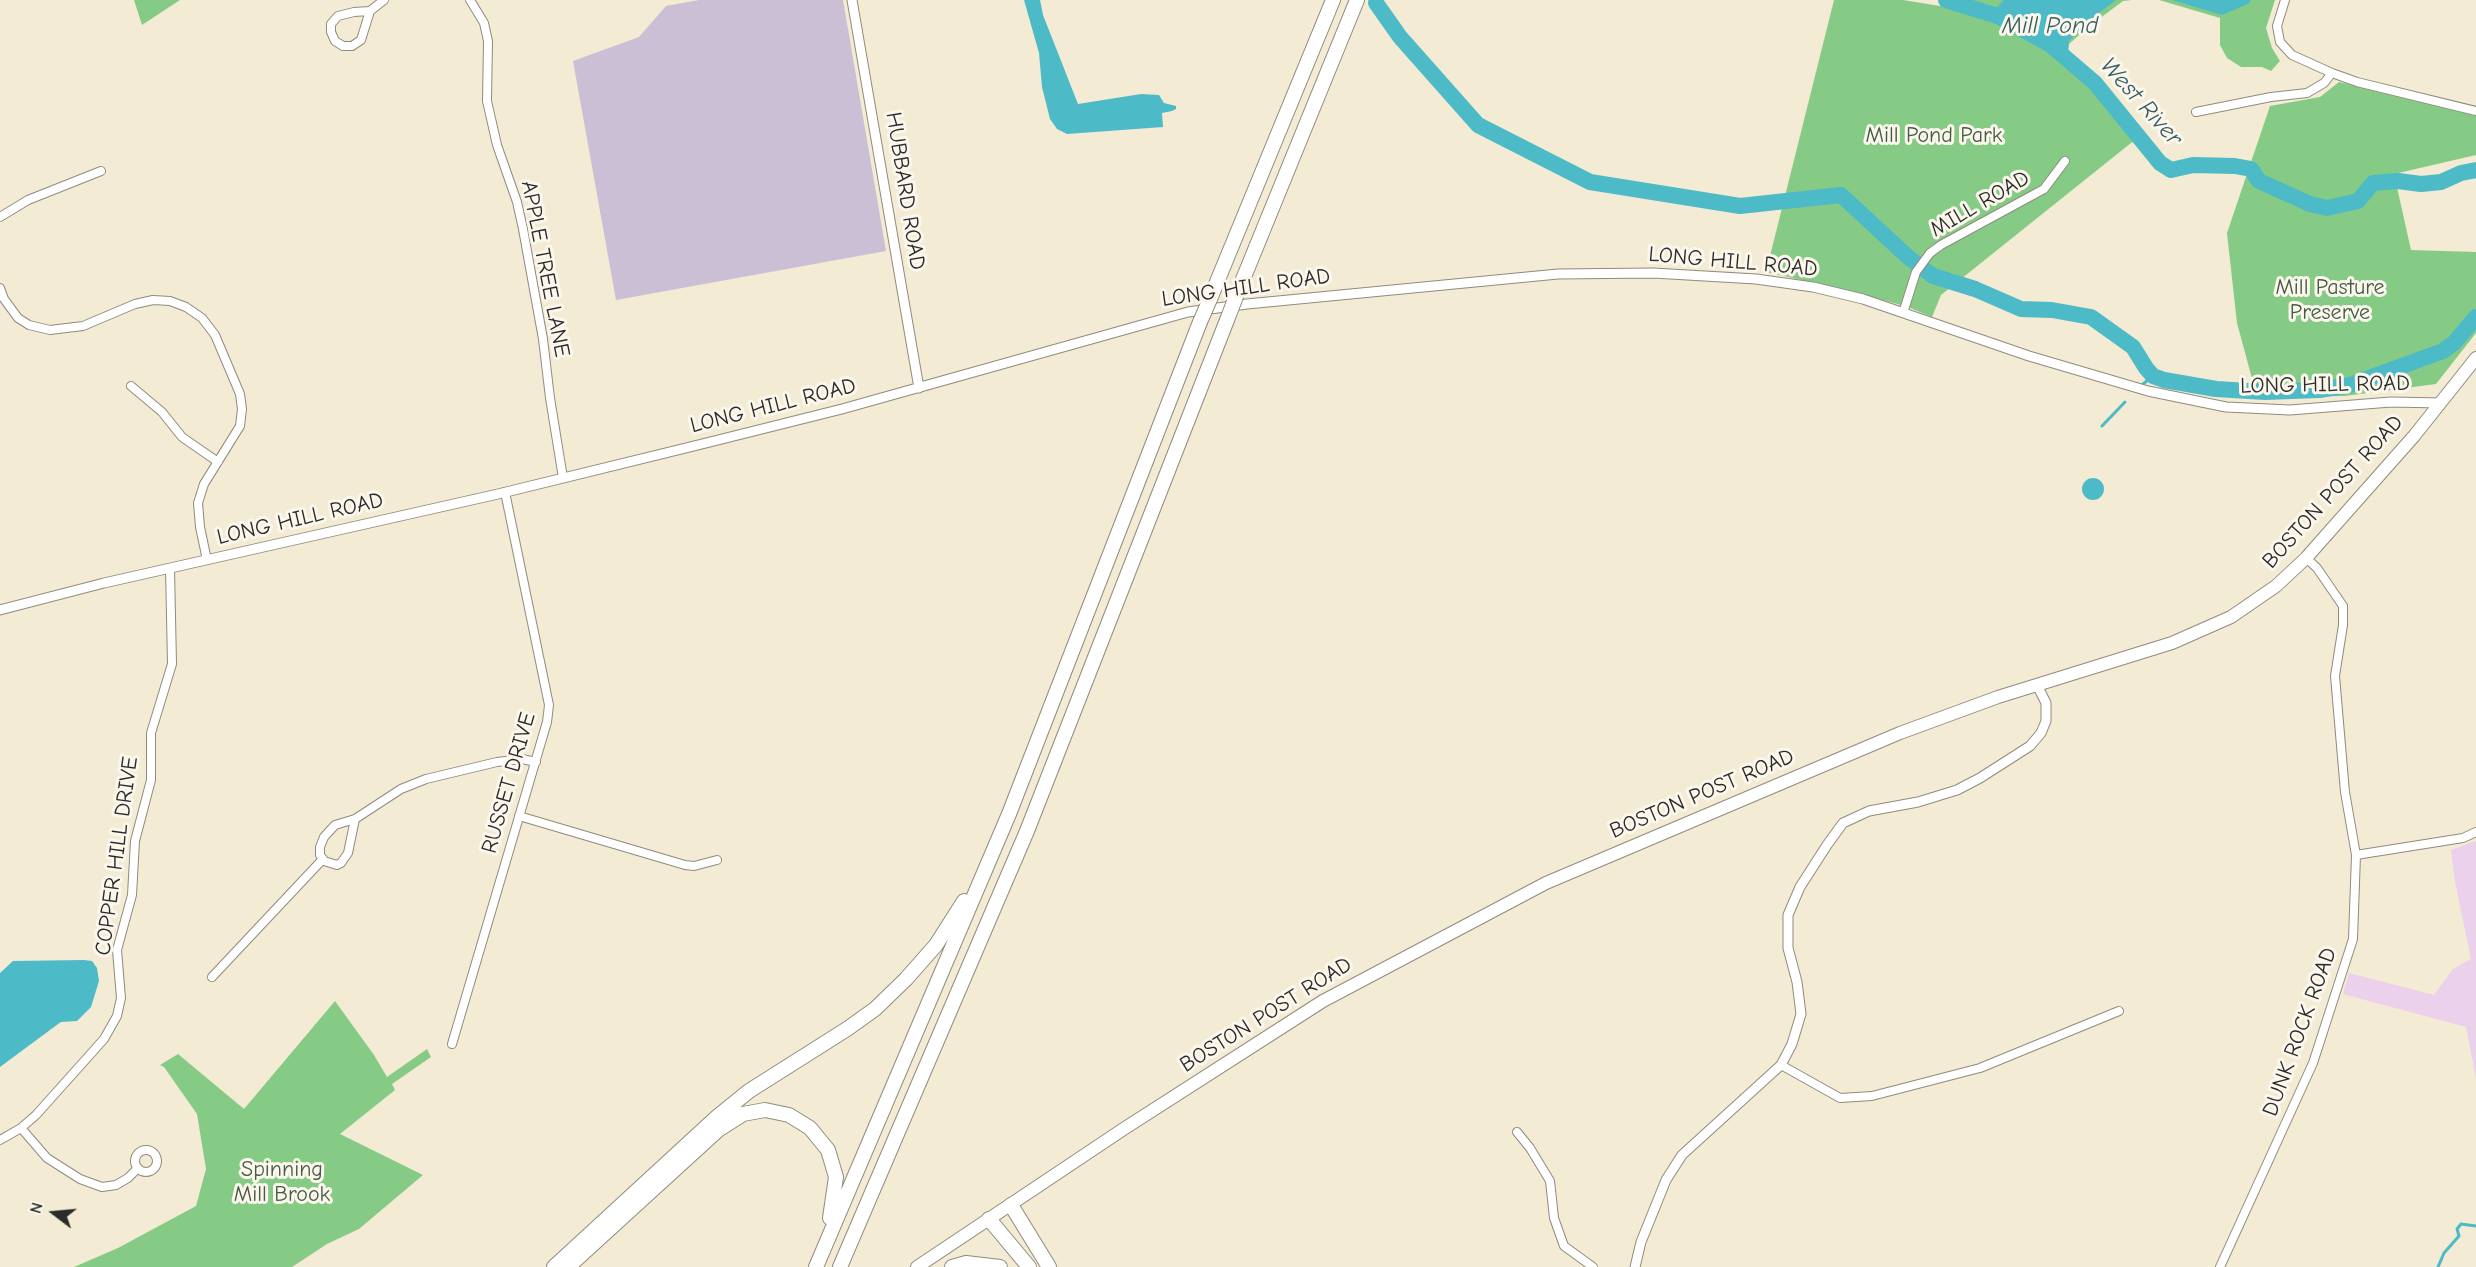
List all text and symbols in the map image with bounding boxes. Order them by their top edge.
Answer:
water label: Mill Pond [2002,12,2098,40]
water label: West River [2094,52,2188,152]
street label: HUBBARD ROAD [880,110,930,272]
park label: Mill Pond Park [1866,123,2002,149]
street label: MILL ROAD [1926,165,2034,243]
street label: APPLE TREE LANE [515,179,575,359]
street label: LONG HILL ROAD [1647,241,1819,283]
street label: LONG HILL ROAD [1160,263,1332,313]
park label: Mill Pasture Preserve [2275,275,2385,326]
street label: LONG HILL ROAD [2240,370,2410,400]
street label: LONG HILL ROAD [687,373,859,439]
street label: BOSTON POST ROAD [2257,410,2409,574]
street label: LONG HILL ROAD [214,487,386,551]
street label: RUSSET DRIVE [476,710,542,856]
street label: BOSTON POST ROAD [1606,743,1798,845]
street label: COPPER HILL DRIVE [90,755,144,957]
street label: DUNK ROCK ROAD [2257,944,2343,1120]
street label: BOSTON POST ROAD [1175,951,1357,1079]
park label: Spinning Mill Brook [234,1157,330,1208]
north arrow [24,1183,84,1243]
text: N [27,1201,47,1216]

